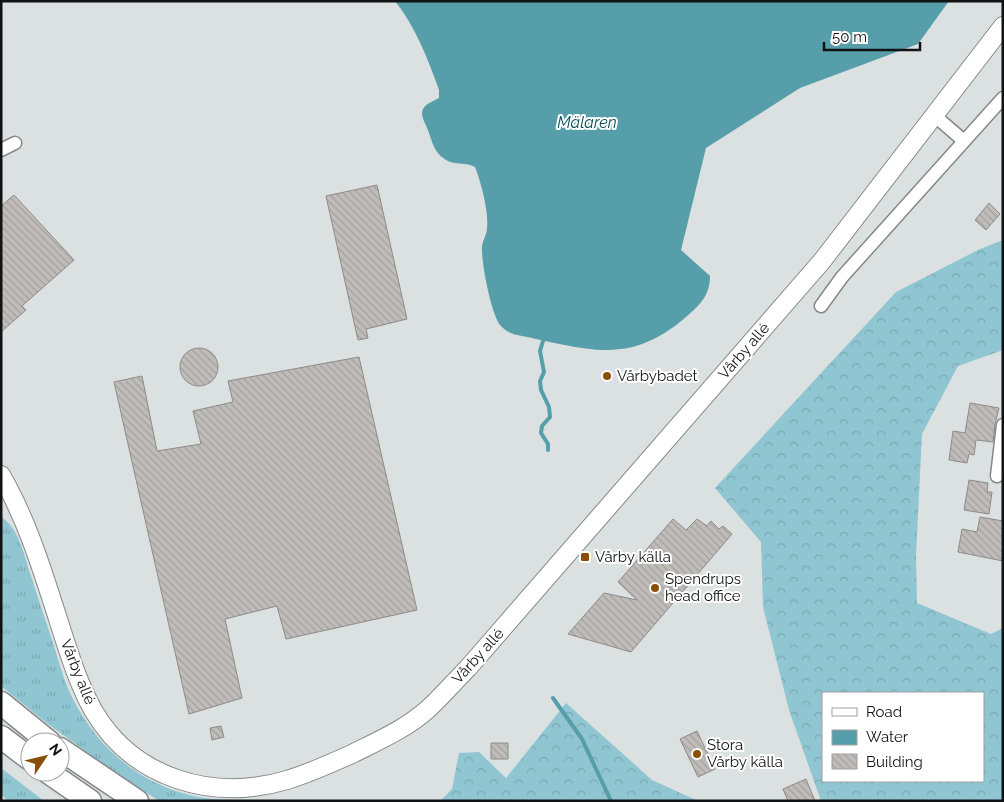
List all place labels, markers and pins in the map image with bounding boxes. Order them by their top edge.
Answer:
place label: Vårbybadet [617,367,697,385]
marker: Vårbybadet [601,370,613,382]
place label: Vårby källa [595,548,671,566]
marker: Vårby källa [579,551,591,563]
place label: Spendrups head office [665,570,741,605]
marker: Spendrups head office [649,582,661,594]
place label: Stora Vårby källa [707,736,783,771]
marker: Stora Vårby källa [691,748,703,760]

